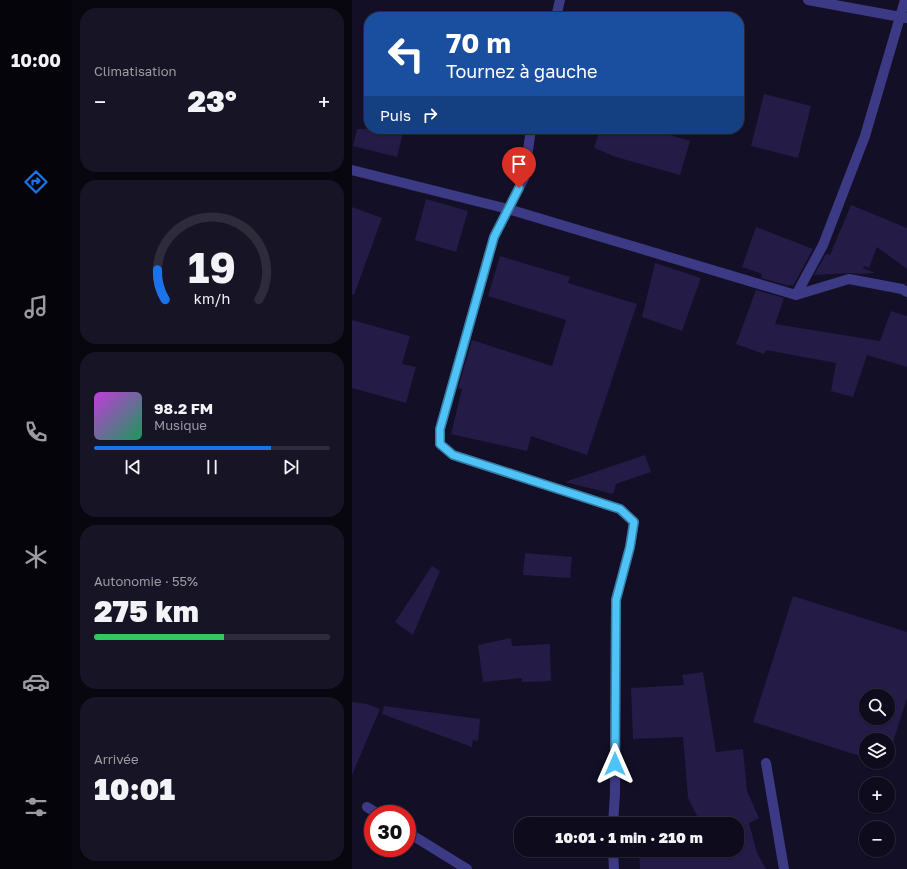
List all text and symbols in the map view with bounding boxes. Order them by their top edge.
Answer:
text: 70 m [446,26,511,59]
icon: left [380,28,432,80]
text: 10:00 [11,49,61,71]
text: Tournez à gauche [446,60,598,82]
text: Climatisation [94,63,176,79]
text: 23° [187,83,237,119]
text: − [94,88,106,115]
text: + [318,88,330,115]
icon: right [419,104,441,126]
text: Puis [380,106,411,124]
pin [502,147,536,188]
icon: arrive [508,153,530,175]
icon: directions [22,168,50,196]
text: 19 [188,242,236,292]
text: km/h [194,290,230,307]
icon: music [22,293,50,321]
text: 98.2 FM [154,399,213,417]
text: Musique [154,417,207,433]
icon: phone [22,418,50,446]
icon: previous [122,456,144,478]
icon: pause [201,456,223,478]
icon: next [280,456,302,478]
icon: climate [22,543,50,571]
text: Autonomie · 55% [94,573,198,589]
text: 275 km [94,593,199,629]
icon: car [22,668,50,696]
map controls [859,689,895,857]
button: search [859,689,895,725]
button: layers [859,733,895,769]
position arrow [594,743,636,785]
text: Arrivée [94,751,138,767]
text: 10:01 [94,771,175,807]
button: + [859,777,895,813]
icon: filters [22,793,50,821]
speed limit sign: 30 [364,805,416,857]
button: − [859,821,895,857]
text: 10:01 · 1 min · 210 m [555,828,703,846]

